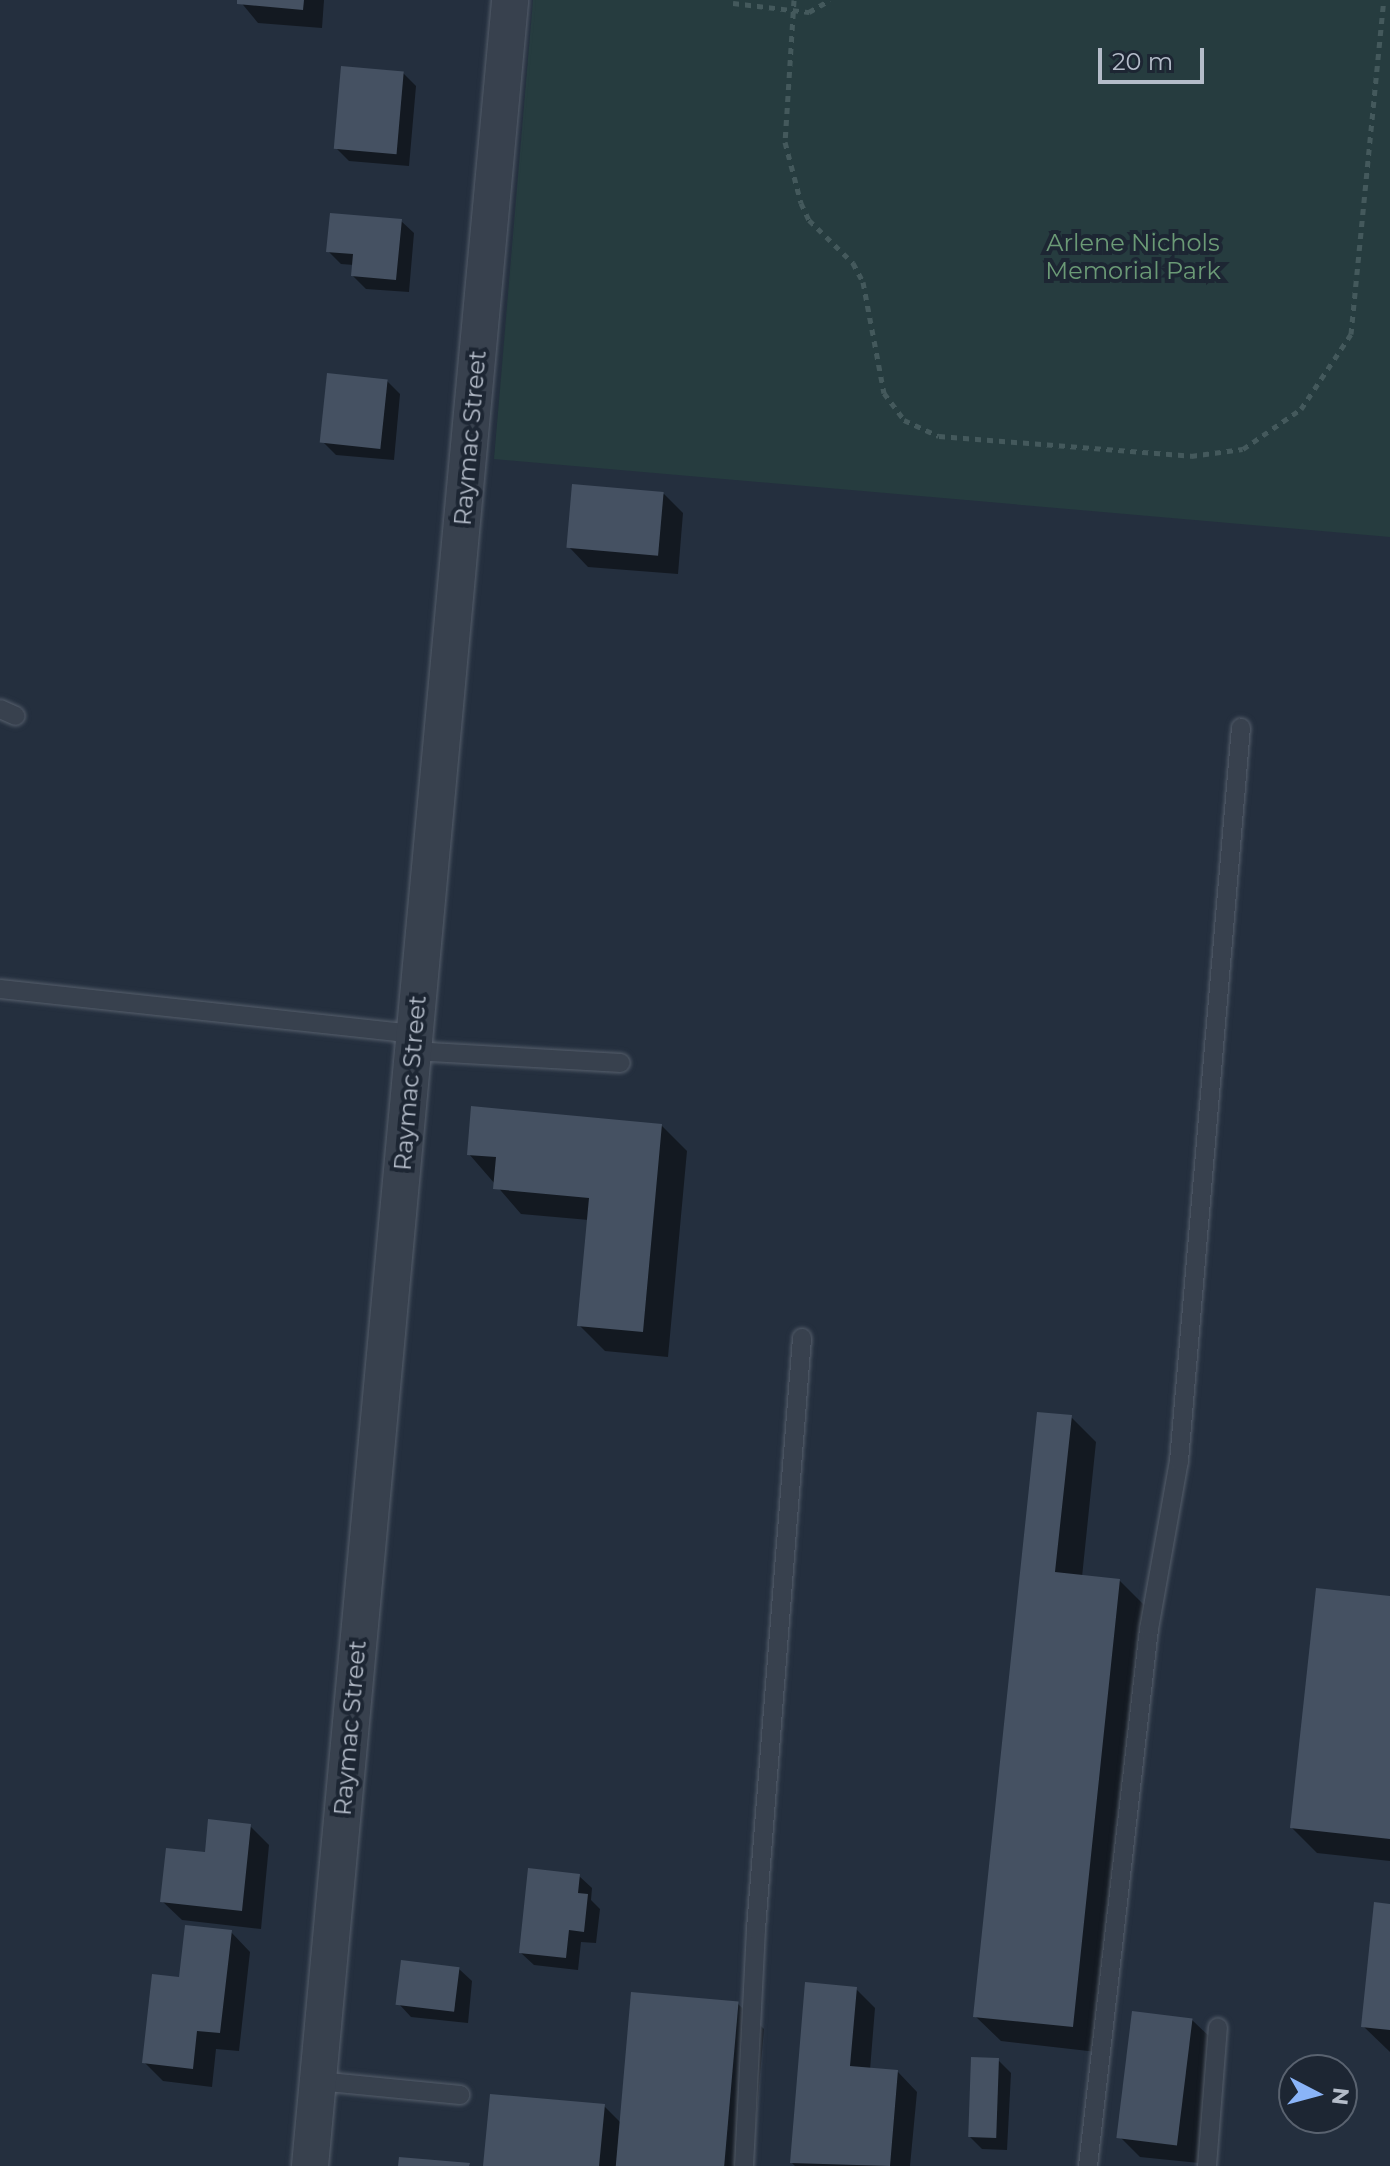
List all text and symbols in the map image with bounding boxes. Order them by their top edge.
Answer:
scale bar [1102,32,1208,82]
text: 20 m [1112,47,1173,76]
park label: Arlene Nichols Memorial Park [1045,229,1221,285]
street label: Raymac Street [448,349,492,527]
street label: Raymac Street [388,994,432,1172]
street label: Raymac Street [328,1639,372,1817]
north arrow [1278,2054,1358,2134]
text: N [1326,2086,1355,2107]

